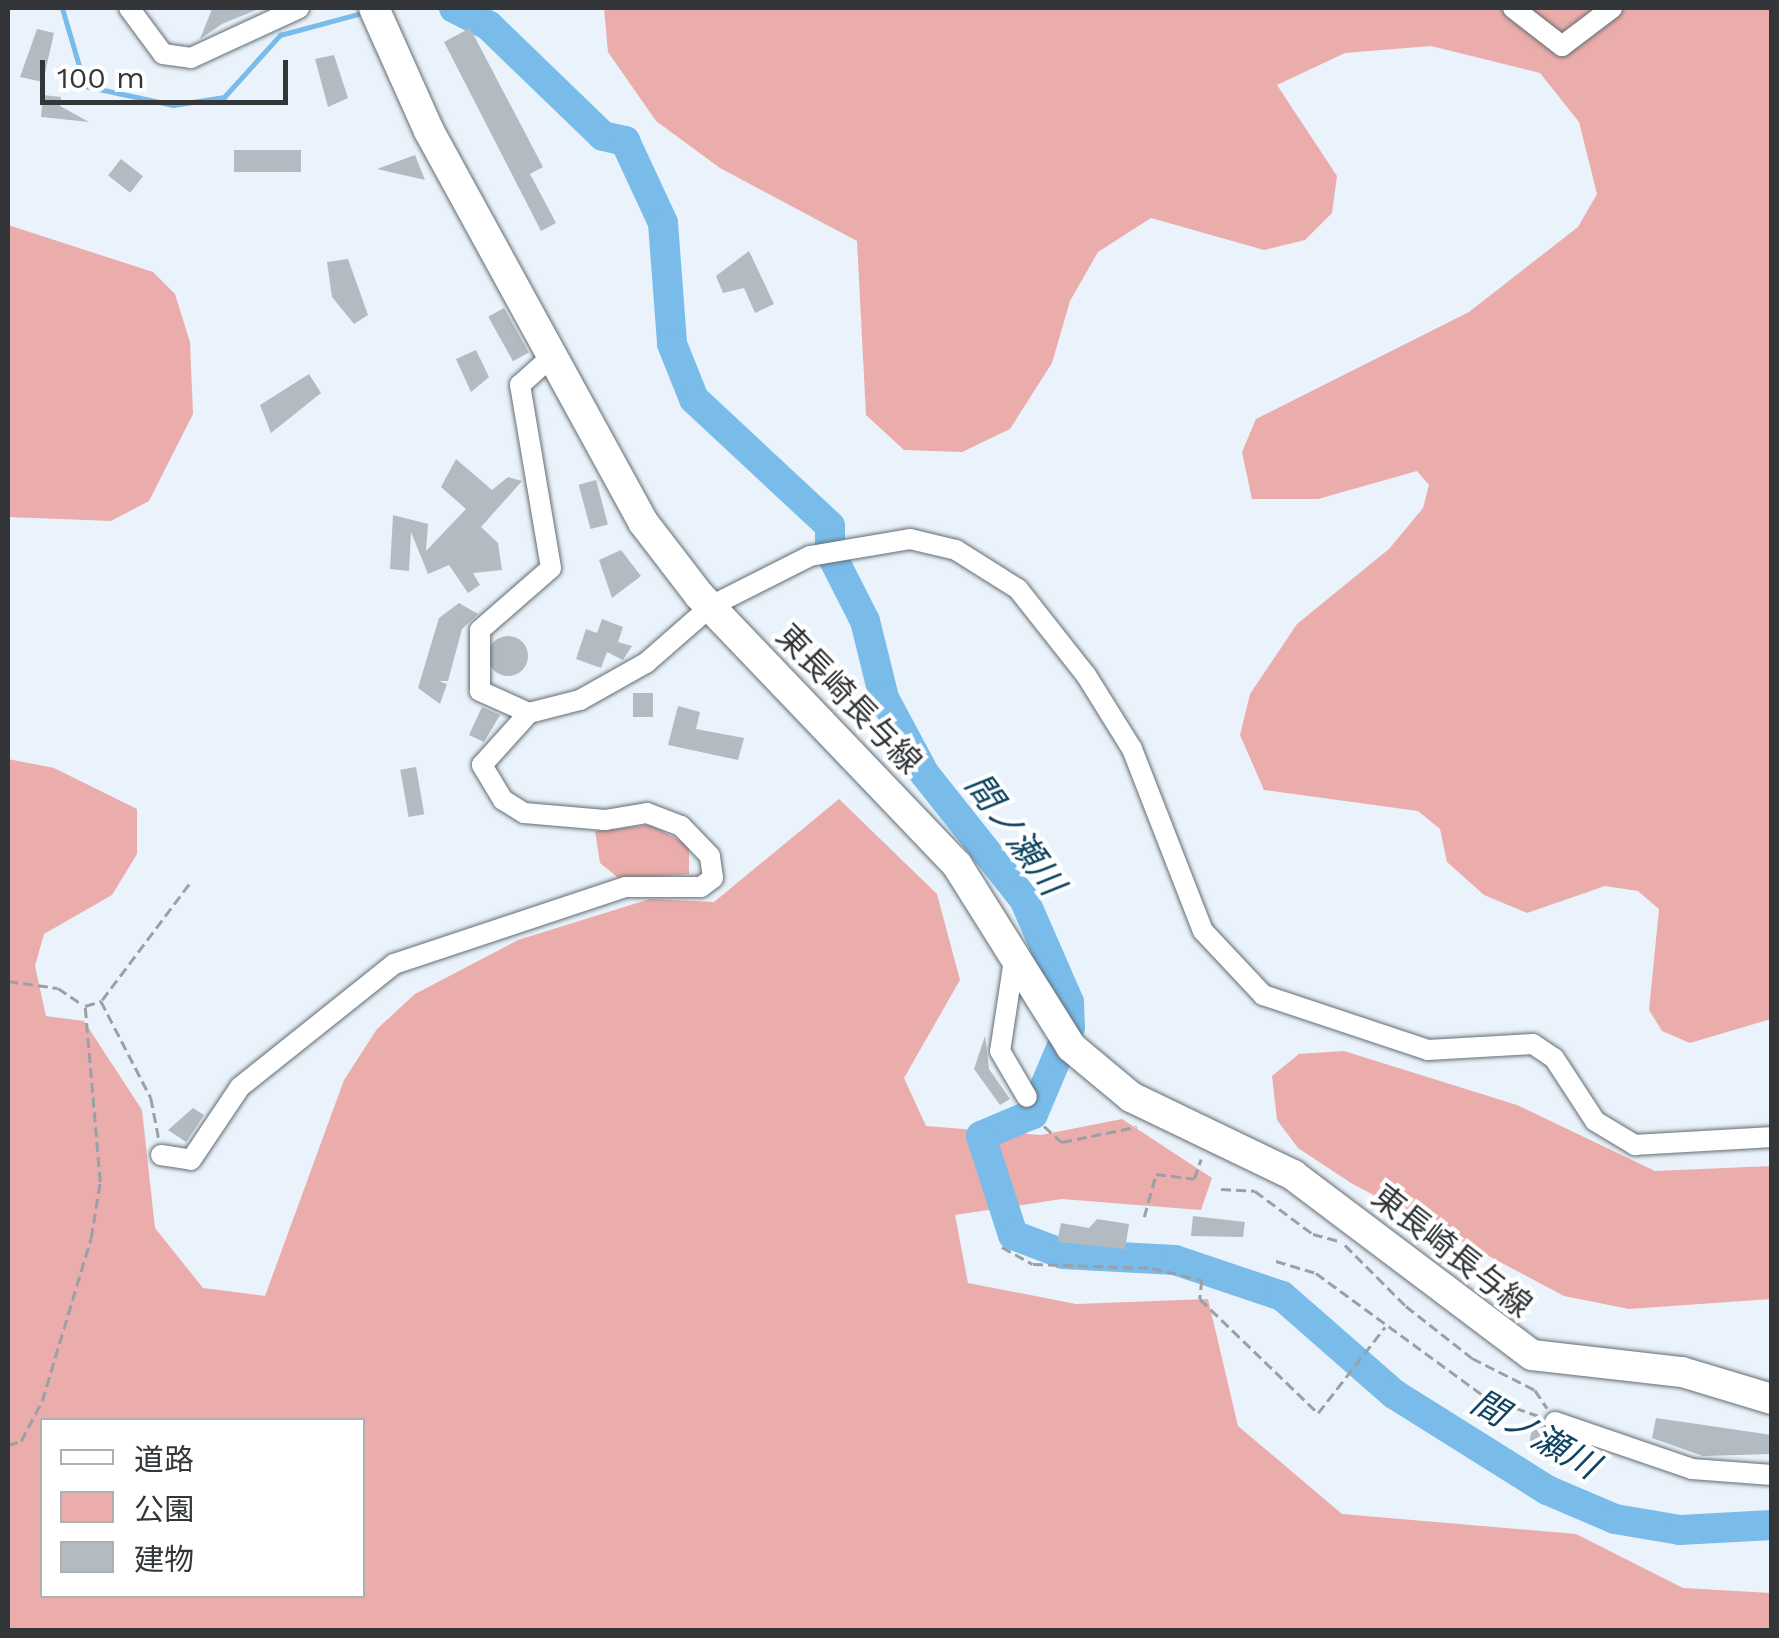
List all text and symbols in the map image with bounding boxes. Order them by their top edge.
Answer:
scale bar [45,40,292,102]
text: 100 m [57,60,145,95]
street label: 東長崎長与線 [769,617,929,781]
water label: 間ノ瀬川 [957,765,1073,903]
street label: 東長崎長与線 [1365,1177,1539,1325]
water label: 間ノ瀬川 [1464,1381,1606,1487]
legend [40,1418,365,1598]
text: 道路 [134,1442,194,1477]
text: 公園 [134,1492,194,1527]
text: 建物 [134,1542,194,1577]

